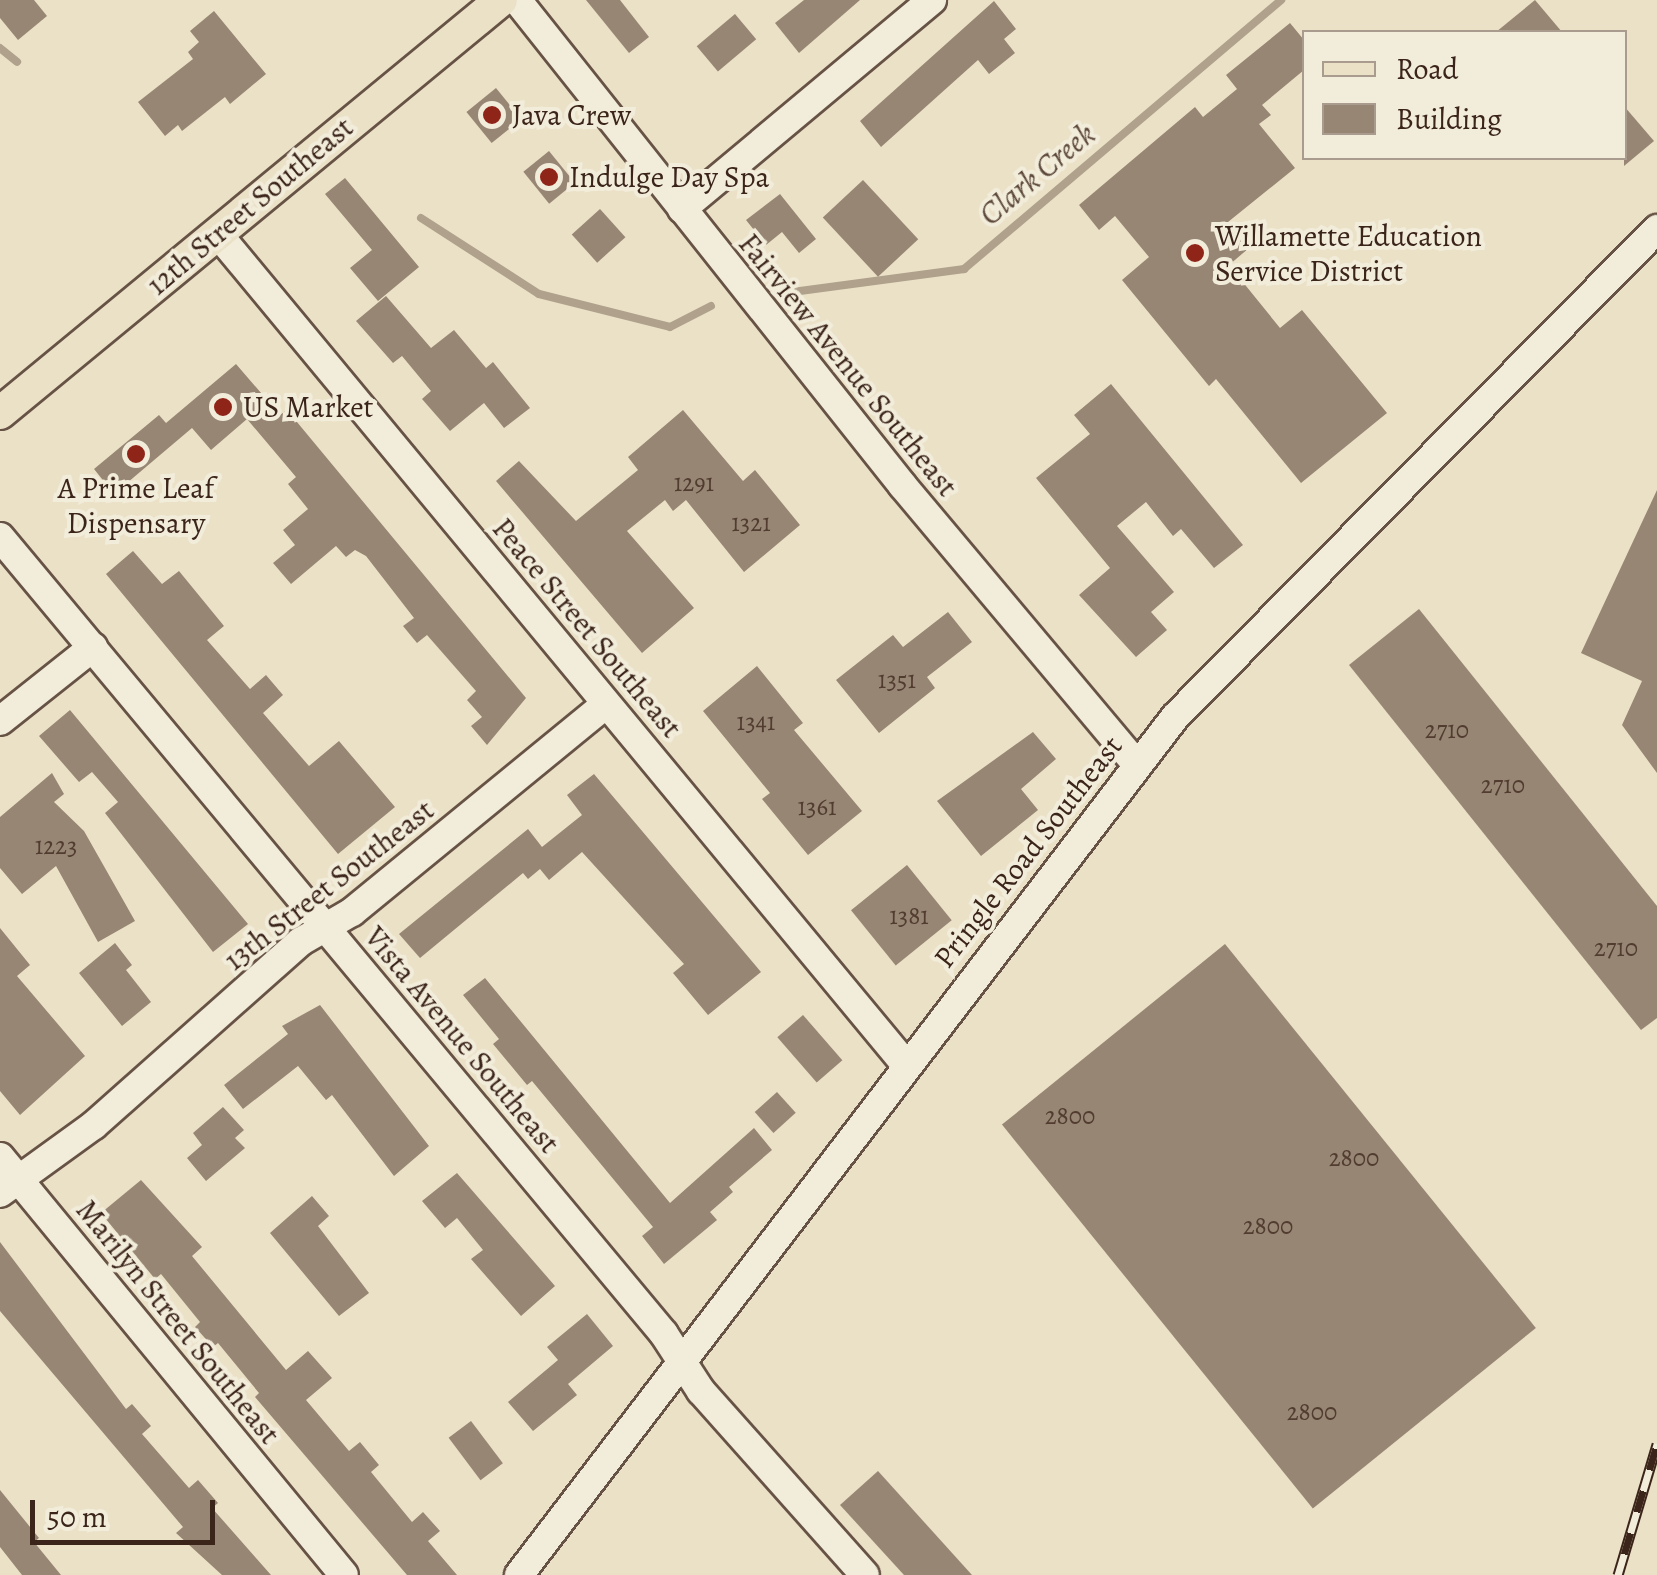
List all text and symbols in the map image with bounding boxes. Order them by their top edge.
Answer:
legend [1302,30,1627,160]
text: Road [1396,49,1458,89]
place label: Java Crew [512,97,631,133]
text: Building [1396,99,1502,139]
marker: Java Crew [481,104,503,126]
street label: 12th Street Southeast [140,109,360,303]
water label: Clark Creek [971,115,1103,233]
place label: Indulge Day Spa [569,159,770,195]
marker: Indulge Day Spa [538,166,560,188]
place label: Willamette Education Service District [1215,218,1482,288]
street label: Fairview Avenue Southeast [731,226,965,504]
marker: Willamette Education Service District [1184,242,1206,264]
place label: US Market [243,389,373,425]
marker: US Market [212,396,234,418]
marker: A Prime Leaf Dispensary [125,443,147,465]
house number: 1291 [674,468,714,498]
place label: A Prime Leaf Dispensary [58,470,214,540]
house number: 1321 [731,508,771,538]
street label: Peace Street Southeast [485,511,689,745]
house number: 1351 [878,665,916,695]
house number: 1341 [737,707,775,737]
house number: 2710 [1425,715,1469,745]
street label: Pringle Road Southeast [926,729,1130,975]
house number: 2710 [1481,770,1525,800]
street label: 13th Street Southeast [217,792,441,978]
house number: 1361 [797,792,837,822]
house number: 1223 [35,831,77,861]
house number: 1381 [889,901,929,931]
street label: Vista Avenue Southeast [357,919,567,1161]
house number: 2710 [1594,933,1638,963]
house number: 2800 [1045,1101,1095,1131]
house number: 2800 [1329,1143,1379,1173]
street label: Marilyn Street Southeast [68,1193,288,1451]
house number: 2800 [1243,1211,1293,1241]
house number: 2800 [1287,1397,1337,1427]
scale bar [35,1480,220,1542]
text: 50 m [47,1497,107,1537]

